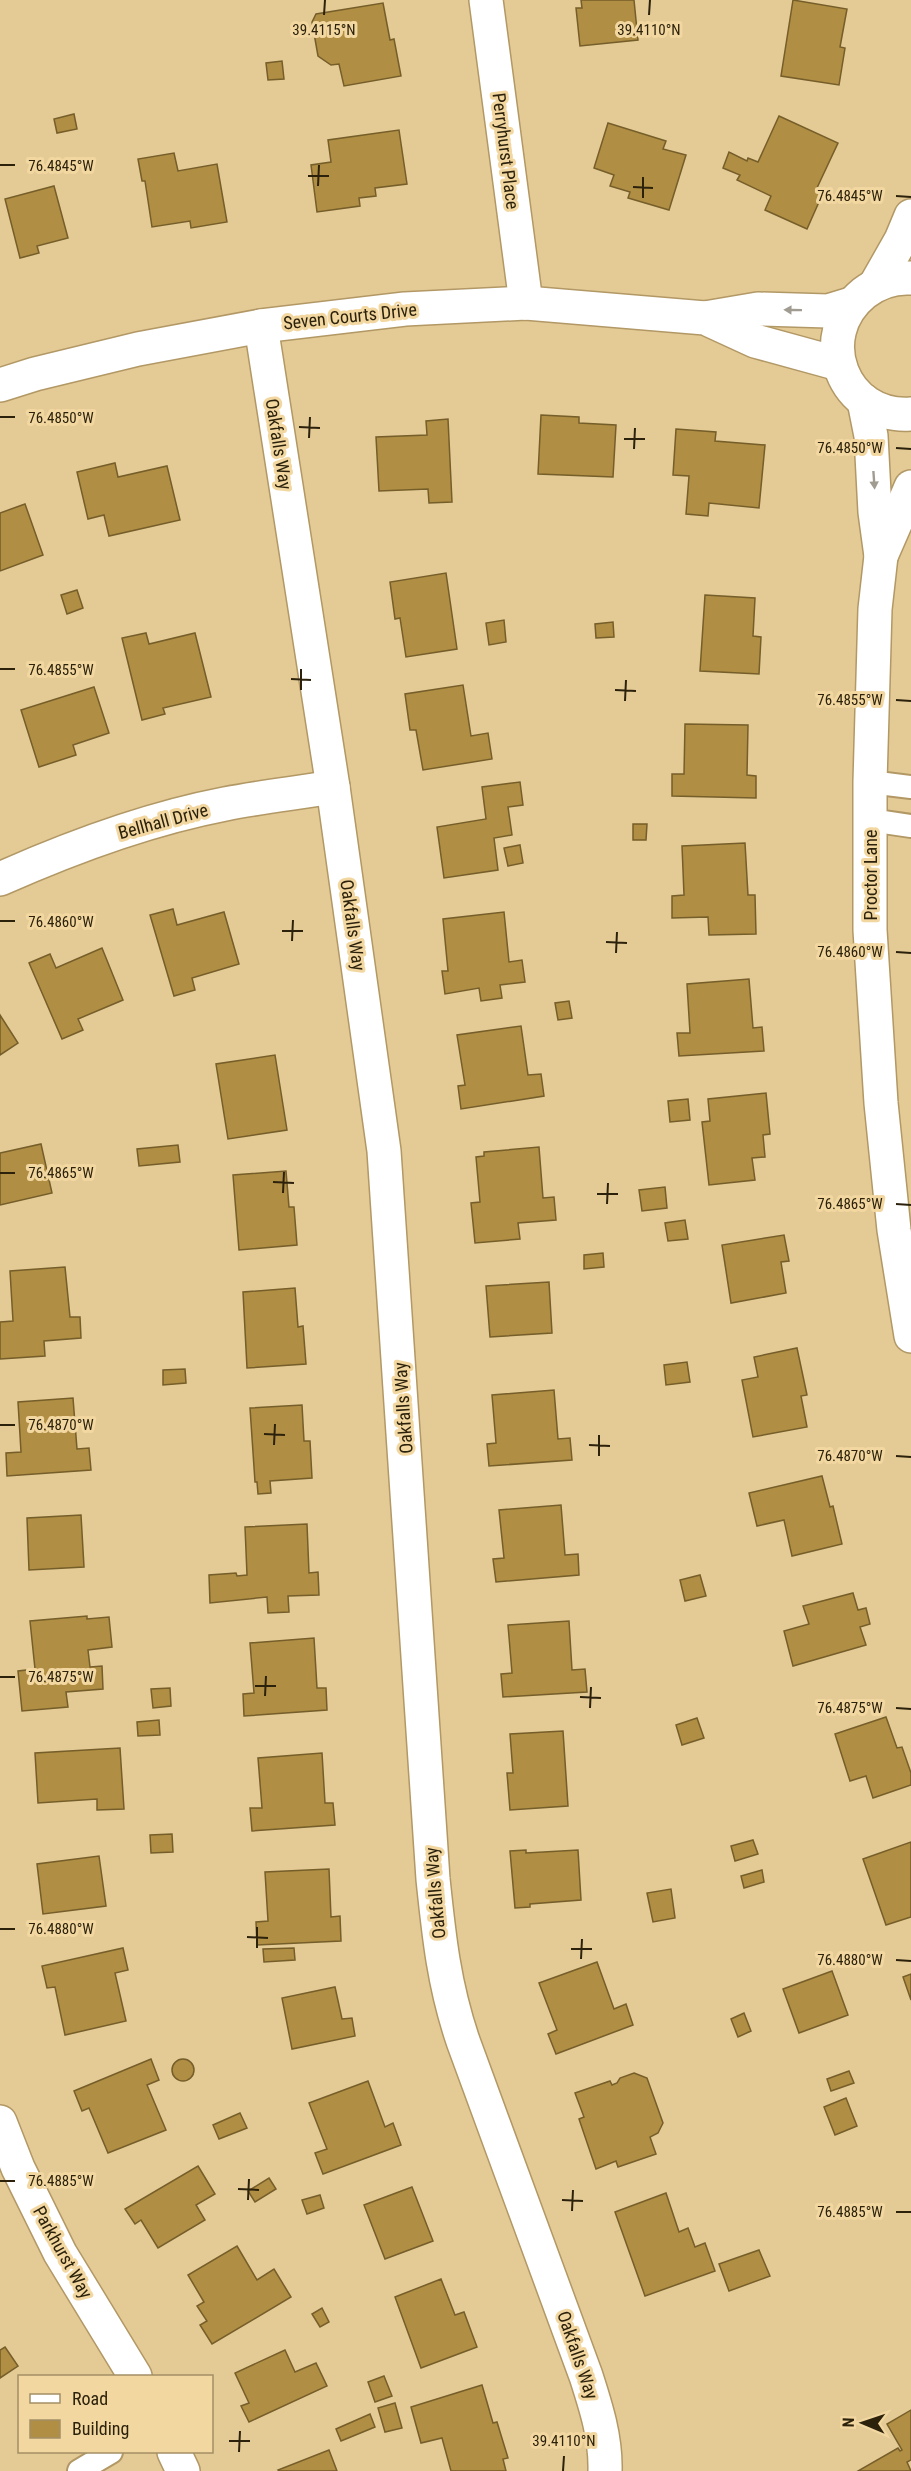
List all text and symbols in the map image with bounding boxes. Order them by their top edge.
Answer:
text: 39.4115°N [292,21,356,39]
text: 39.4110°N [617,21,681,39]
street label: Perryhurst Place [488,92,524,210]
text: 76.4845°W [28,157,94,175]
text: 76.4845°W [817,187,883,205]
street label: Seven Courts Drive [282,299,418,333]
one-way arrow [784,305,803,314]
street label: Oakfalls Way [261,397,297,492]
text: 76.4850°W [28,409,94,427]
text: 76.4850°W [817,439,883,457]
one-way arrow [869,470,878,489]
text: 76.4855°W [28,661,94,679]
text: 76.4855°W [817,691,883,709]
street label: Bellhall Drive [116,799,210,843]
street label: Proctor Lane [860,830,881,920]
street label: Oakfalls Way [336,878,370,972]
text: 76.4860°W [28,913,94,931]
text: 76.4860°W [817,943,883,961]
text: 76.4865°W [28,1164,94,1182]
text: 76.4865°W [817,1195,883,1213]
street label: Oakfalls Way [389,1361,417,1455]
text: 76.4870°W [28,1416,94,1434]
text: 76.4870°W [817,1447,883,1465]
text: 76.4875°W [28,1668,94,1686]
text: 76.4875°W [817,1699,883,1717]
street label: Oakfalls Way [420,1846,449,1940]
text: 76.4880°W [28,1920,94,1938]
text: 76.4880°W [817,1951,883,1969]
text: 76.4885°W [28,2172,94,2190]
street label: Parkhurst Way [29,2202,97,2302]
text: 76.4885°W [817,2203,883,2221]
street label: Oakfalls Way [553,2308,603,2402]
legend [18,2375,213,2453]
text: Road [72,2388,108,2409]
north arrow [833,2393,893,2453]
text: N [839,2417,858,2428]
text: Building [72,2418,129,2439]
text: 39.4110°N [532,2432,596,2450]

